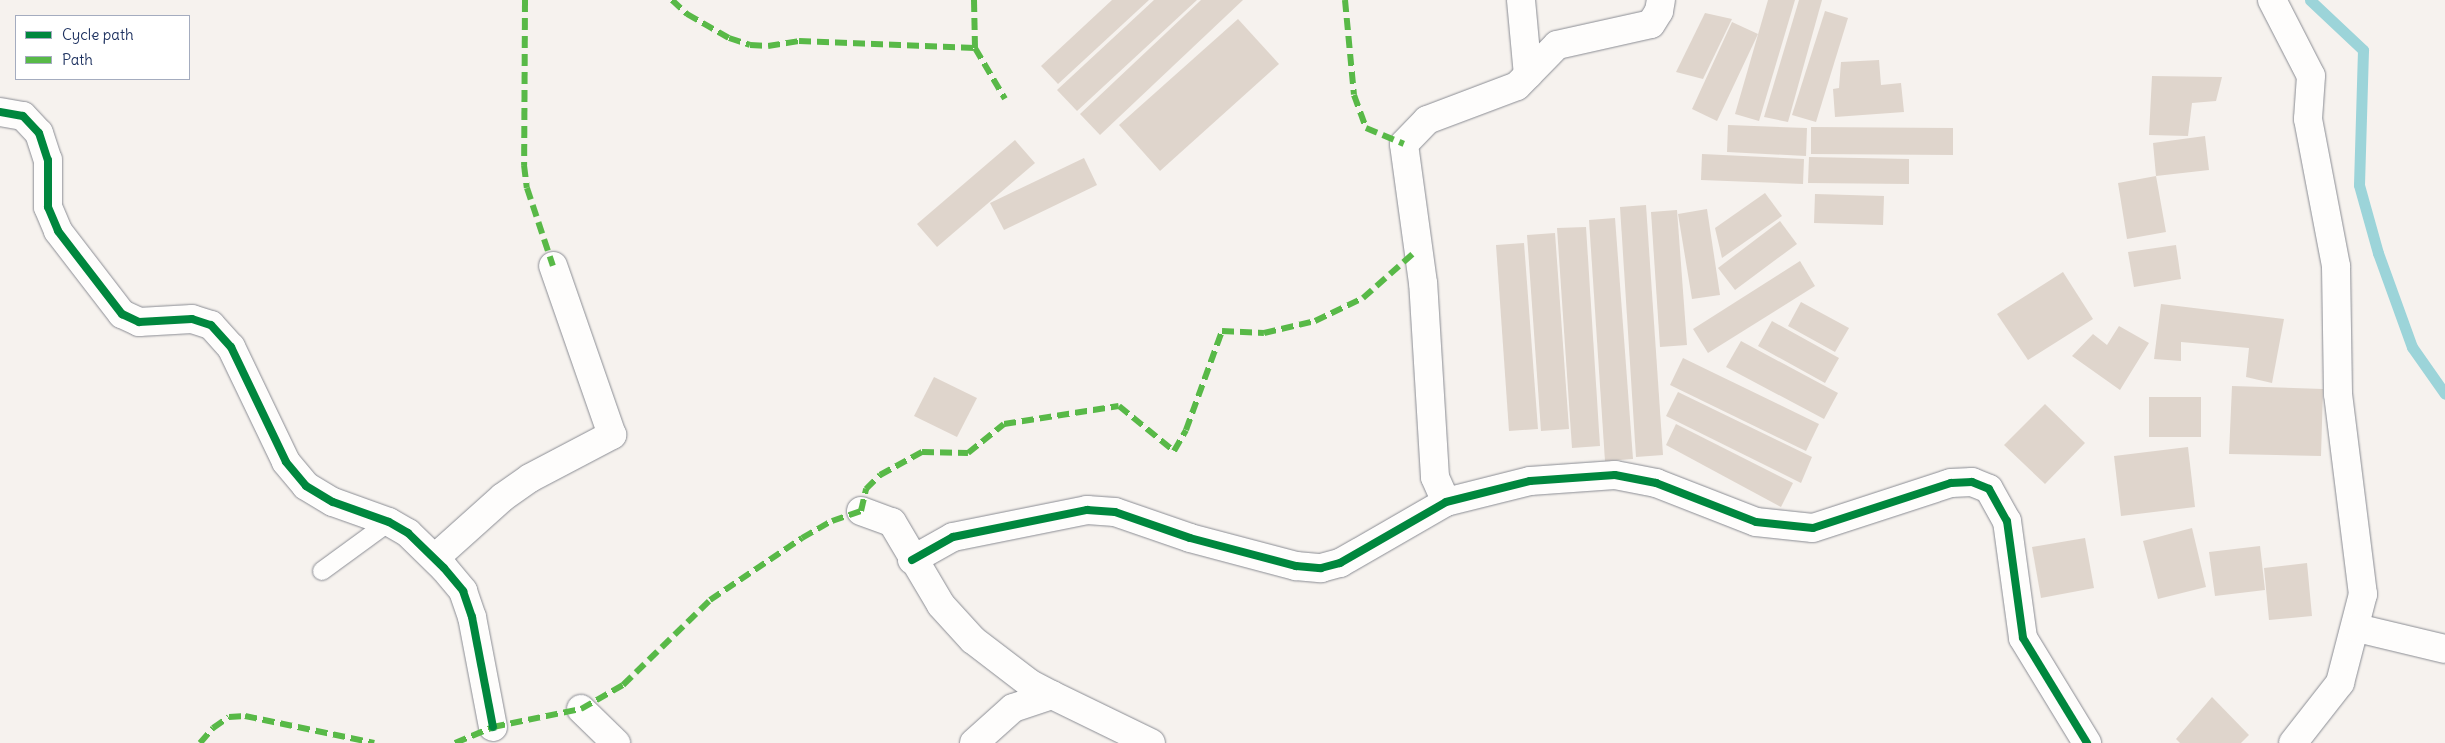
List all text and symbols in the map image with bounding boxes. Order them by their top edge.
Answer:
legend [15,15,190,80]
text: Cycle path [62,25,134,44]
text: Path [62,50,93,69]

